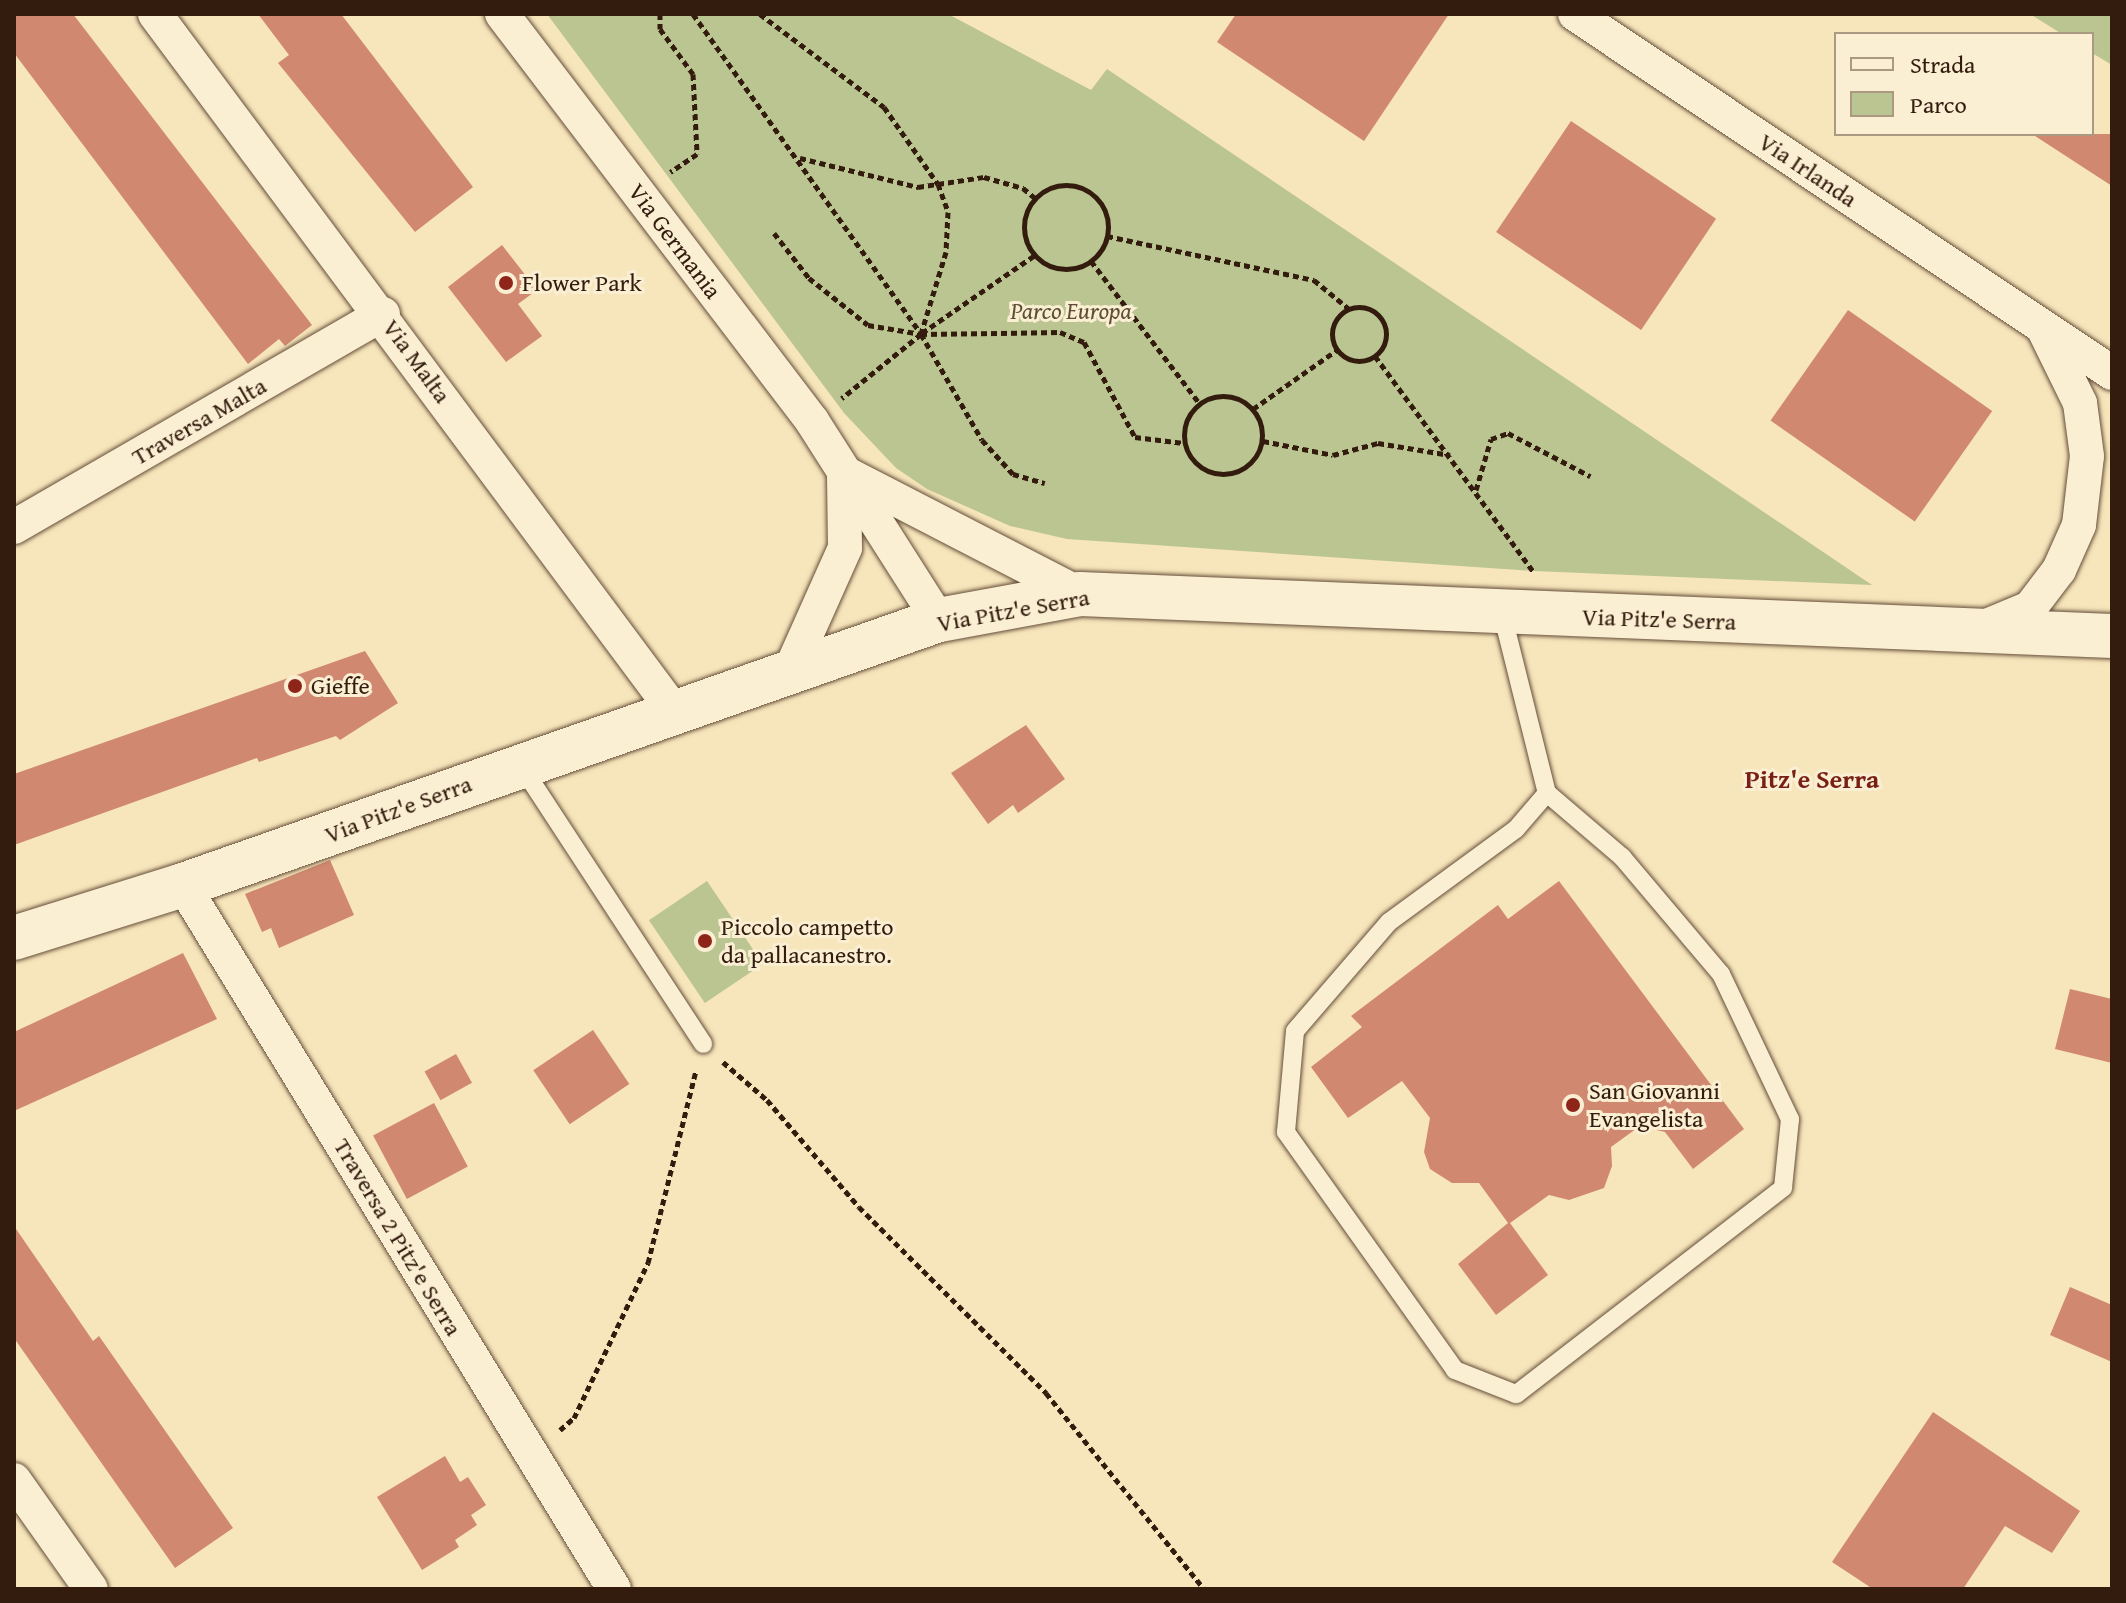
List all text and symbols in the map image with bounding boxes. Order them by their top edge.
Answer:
legend [1834,32,2094,136]
text: Strada [1910,47,1975,82]
text: Parco [1910,87,1967,122]
street label: Via Irlanda [1753,127,1863,213]
street label: Via Germania [622,178,728,304]
place label: Flower Park [522,269,642,297]
marker: Flower Park [497,274,515,292]
park label: Parco Europa [1010,297,1132,325]
street label: Via Malta [377,313,457,409]
street label: Traversa Malta [127,371,271,471]
street label: Via Pitz'e Serra [935,582,1091,638]
street label: Via Pitz'e Serra [1581,602,1737,636]
place label: Gieffe [311,672,370,700]
marker: Gieffe [286,677,304,695]
district label: Pitz'e Serra [1745,763,1879,795]
street label: Via Pitz'e Serra [321,769,475,849]
place label: Piccolo campetto da pallacanestro. [721,913,893,969]
marker: Piccolo campetto da pallacanestro. [696,932,714,950]
place label: San Giovanni Evangelista [1589,1077,1720,1133]
marker: San Giovanni Evangelista [1564,1096,1582,1114]
street label: Traversa 2 Pitz'e Serra [328,1133,468,1341]

